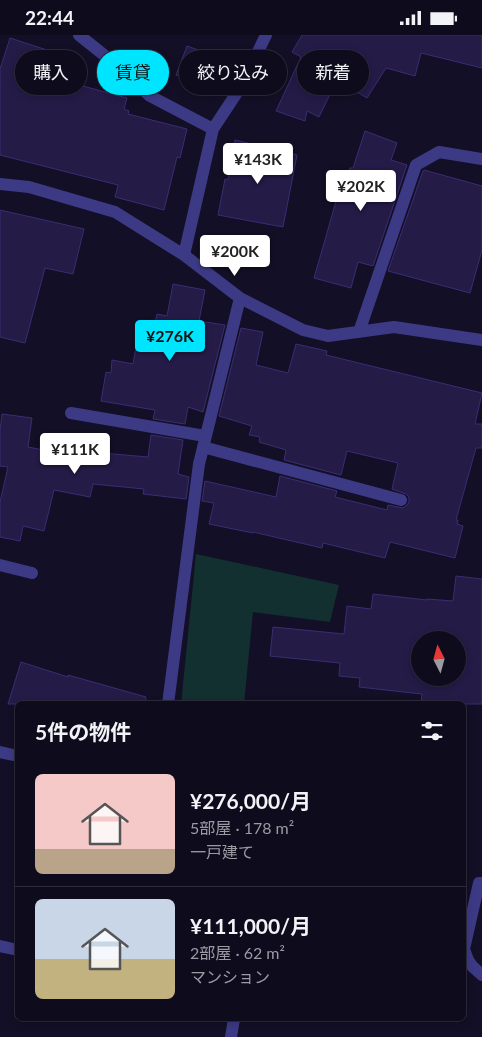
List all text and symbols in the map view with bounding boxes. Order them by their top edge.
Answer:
text: 22:44 [25,6,74,29]
chip: 購入 [15,50,87,95]
chip: 賃貸 [97,50,169,95]
chip: 絞り込み [179,50,287,95]
chip: 新着 [297,50,369,95]
pin: ¥143K [223,143,293,185]
text: ¥143K [234,149,282,168]
pin: ¥202K [326,169,396,212]
text: ¥202K [337,176,385,195]
pin: ¥200K [200,235,270,277]
text: ¥200K [211,241,259,260]
pin: ¥276K [135,319,205,362]
text: ¥276K [146,326,194,345]
pin: ¥111K [40,433,110,475]
text: ¥111K [51,439,99,458]
north arrow [411,631,466,686]
map controls [411,631,466,686]
icon: filters [418,717,446,745]
text: 5件の物件 [35,719,131,744]
text: ¥276,000/月 [190,788,311,813]
icon: home [75,794,135,854]
text: 5部屋 · 178 m² [190,818,294,837]
text: 一戸建て [190,842,254,861]
text: ¥111,000/月 [190,913,311,938]
icon: home [75,919,135,979]
text: 2部屋 · 62 m² [190,943,285,962]
text: マンション [190,967,270,986]

